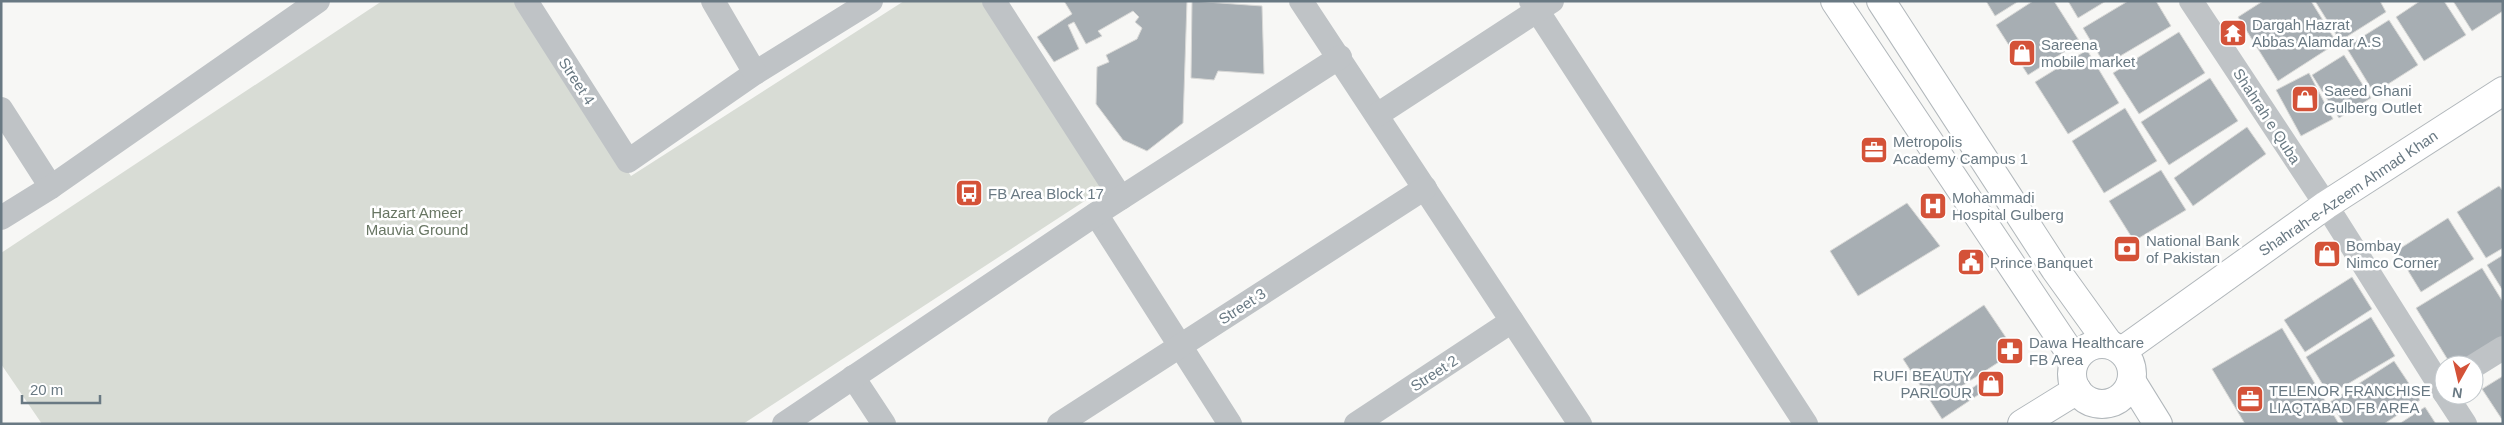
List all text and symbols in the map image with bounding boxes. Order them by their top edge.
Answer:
place label: Dargah Hazrat Abbas Alamdar A.S [2252,16,2381,50]
temple icon: Dargah Hazrat Abbas Alamdar A.S [2218,18,2248,48]
place label: Sareena mobile market [2041,36,2136,70]
shop icon: Sareena mobile market [2007,38,2037,68]
street label: Street 4 [556,54,598,108]
street label: Shahrah e Quba [2230,65,2304,167]
place label: Saeed Ghani Gulberg Outlet [2324,82,2422,116]
shop icon: Saeed Ghani Gulberg Outlet [2290,84,2320,114]
street label: Shahrah-e-Azeem Ahmad Khan [2255,127,2441,259]
place label: Metropolis Academy Campus 1 [1893,133,2028,167]
office icon: Metropolis Academy Campus 1 [1859,135,1889,165]
bus stop icon: FB Area Block 17 [954,178,984,208]
place label: FB Area Block 17 [988,185,1104,202]
place label: Mohammadi Hospital Gulberg [1952,189,2064,223]
hospital icon: Mohammadi Hospital Gulberg [1918,191,1948,221]
park label: Hazart Ameer Mauvia Ground [366,204,468,238]
place label: National Bank of Pakistan [2146,232,2240,266]
bank icon: National Bank of Pakistan [2112,234,2142,264]
place label: Bombay Nimco Corner [2346,237,2439,271]
shop icon: Bombay Nimco Corner [2312,239,2342,269]
public building icon: Prince Banquet [1956,247,1986,277]
place label: Prince Banquet [1990,254,2093,271]
street label: Street 3 [1215,285,1269,327]
place label: Dawa Healthcare FB Area [2029,334,2144,368]
pharmacy icon: Dawa Healthcare FB Area [1995,336,2025,366]
street label: Street 2 [1407,352,1461,394]
north arrow [2434,355,2484,405]
place label: RUFI BEAUTY PARLOUR [1873,367,1972,401]
shop icon: RUFI BEAUTY PARLOUR [1976,369,2006,399]
scale bar [22,372,100,404]
text: 20 m [30,381,63,398]
place label: TELENOR FRANCHISE LIAQTABAD FB AREA [2269,382,2431,416]
office icon: TELENOR FRANCHISE LIAQTABAD FB AREA [2235,384,2265,414]
text: N [2451,384,2463,402]

